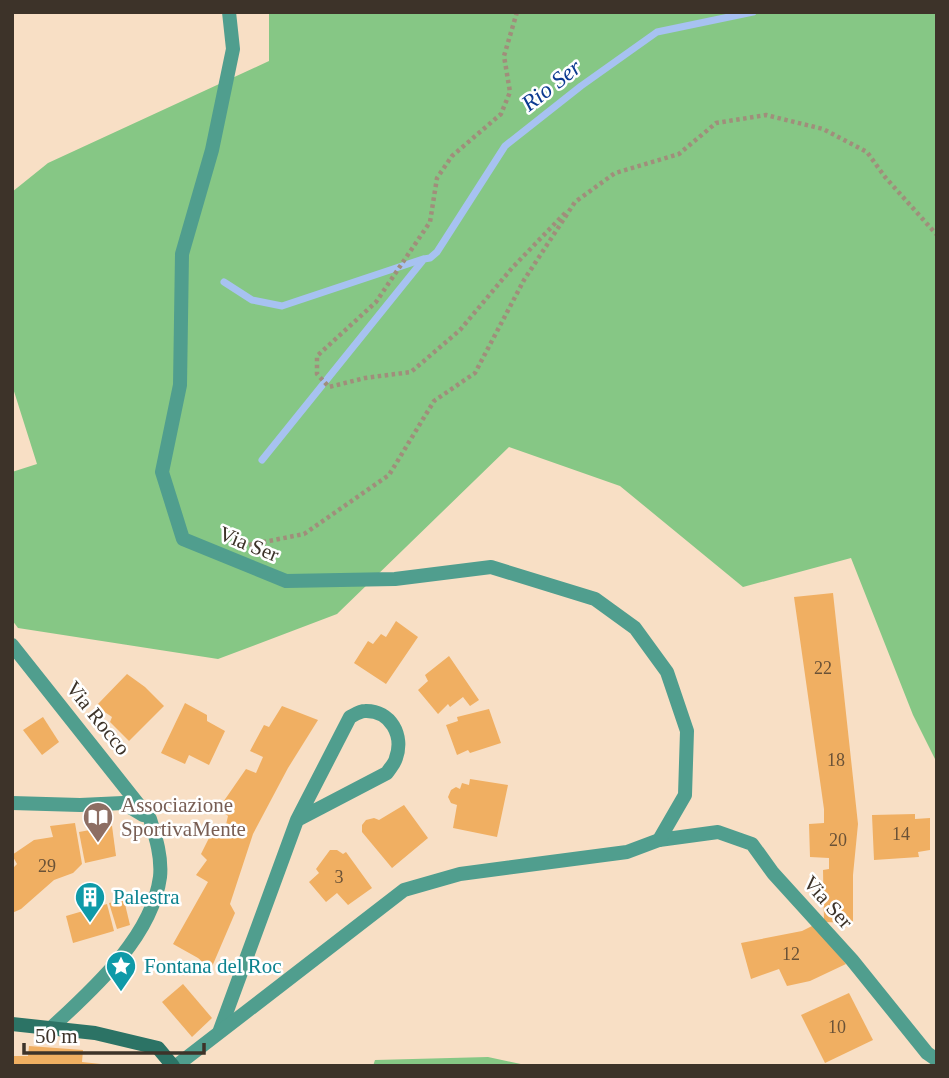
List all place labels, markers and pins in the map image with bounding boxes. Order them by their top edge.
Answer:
place label: Associazione SportivaMente [121,793,246,841]
library icon: Associazione SportivaMente [81,800,115,844]
building icon: Palestra [73,880,107,924]
place label: Palestra [113,885,180,909]
place icon: Fontana del Roc [104,949,138,993]
place label: Fontana del Roc [144,954,282,978]

